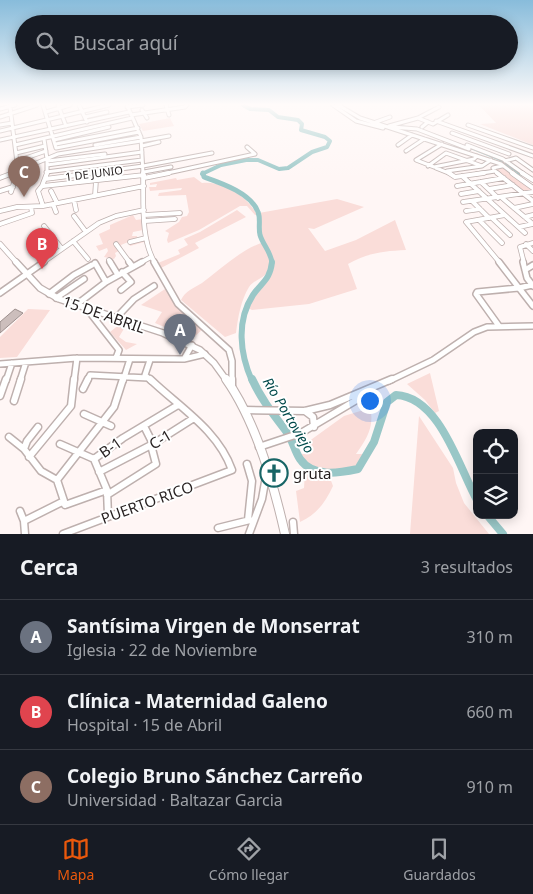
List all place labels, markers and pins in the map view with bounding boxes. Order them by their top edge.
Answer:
pin: C [8,156,40,197]
pin: B [26,228,58,269]
pin: A [164,314,196,355]
church icon: gruta [259,458,289,488]
place label: gruta [293,463,332,483]

